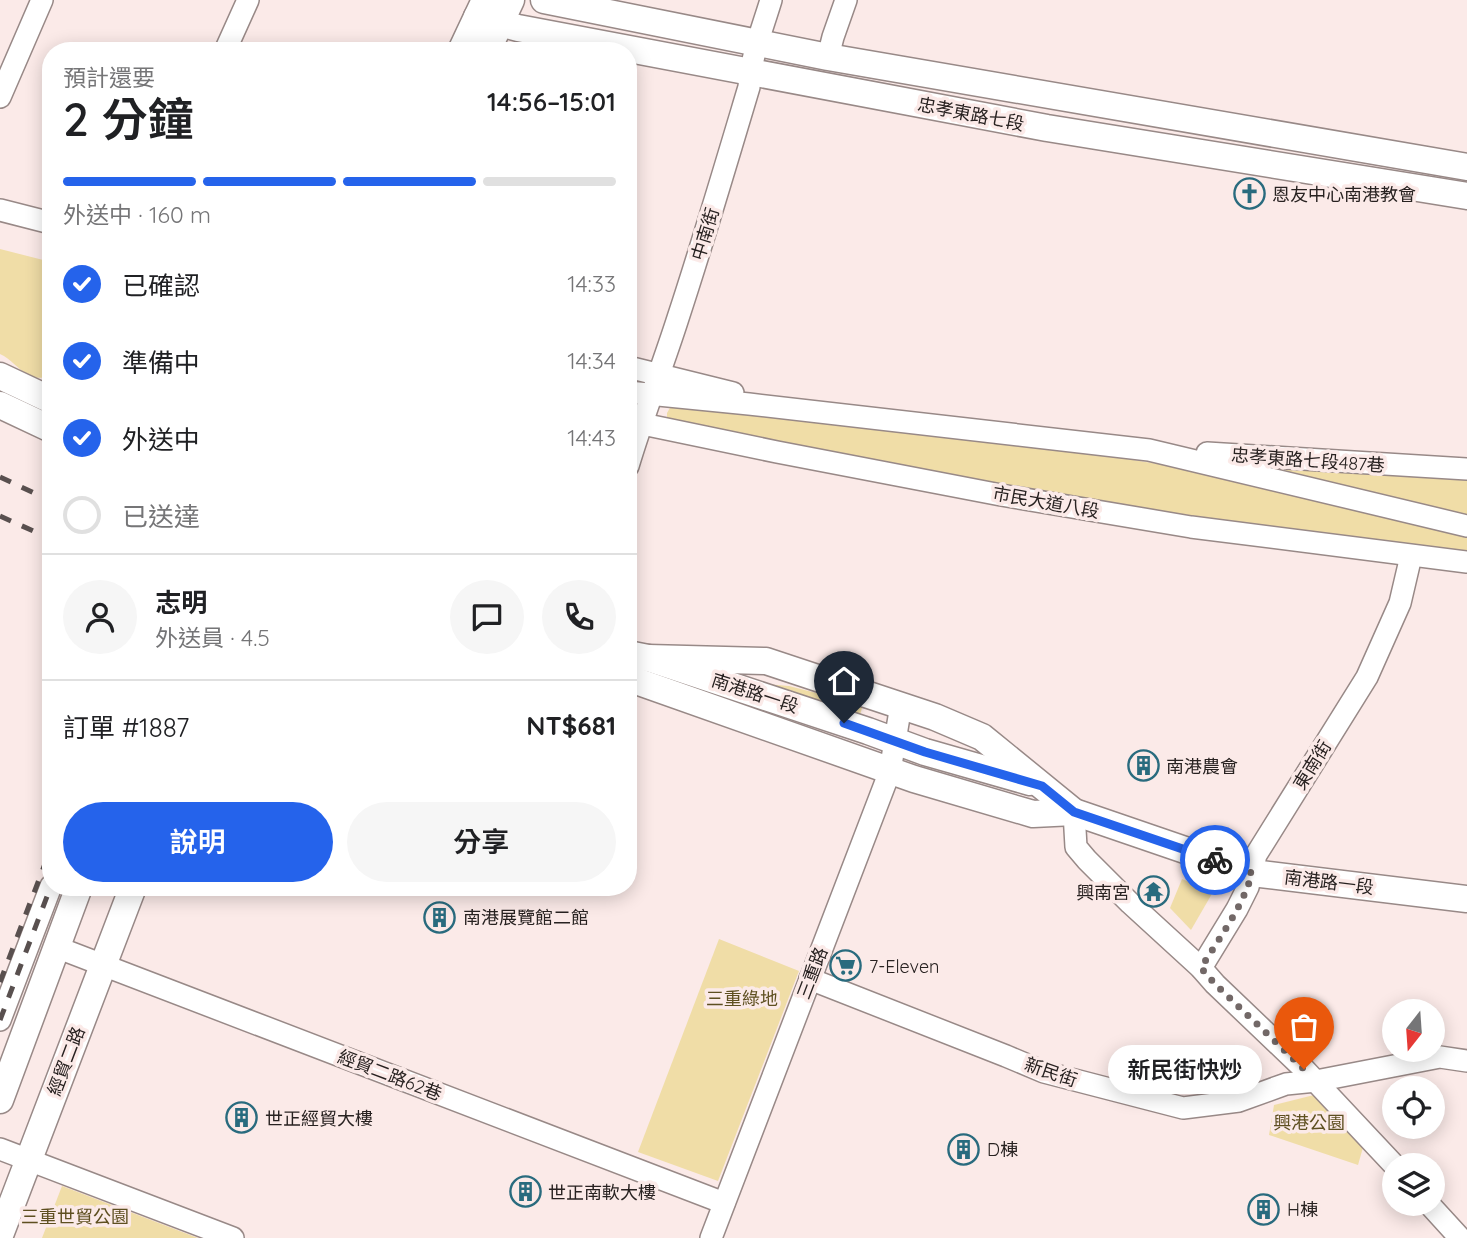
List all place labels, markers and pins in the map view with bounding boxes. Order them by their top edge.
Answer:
church icon: 恩友中心南港教會 [1232,177,1266,211]
place label: 恩友中心南港教會 [1272,183,1416,206]
pin [814,651,874,723]
building icon: 南港農會 [1126,749,1160,783]
place label: 南港農會 [1166,755,1238,778]
temple icon: 興南宮 [1136,875,1170,909]
place label: 興南宮 [1076,881,1130,904]
building icon: 南港展覽館二館 [423,900,457,934]
place label: 南港展覽館二館 [463,906,589,929]
supermarket icon: 7-Eleven [829,949,863,983]
place label: 7-Eleven [869,955,940,978]
pin [1274,997,1334,1069]
callout: 新民街快炒 [1108,1044,1262,1094]
building icon: 世正經貿大樓 [225,1101,259,1135]
place label: 世正經貿大樓 [265,1107,373,1130]
building icon: D棟 [947,1132,981,1166]
place label: D棟 [987,1138,1018,1161]
building icon: 世正南軟大樓 [508,1175,542,1209]
place label: 世正南軟大樓 [548,1181,656,1204]
building icon: H棟 [1247,1192,1281,1226]
place label: H棟 [1287,1198,1318,1221]

